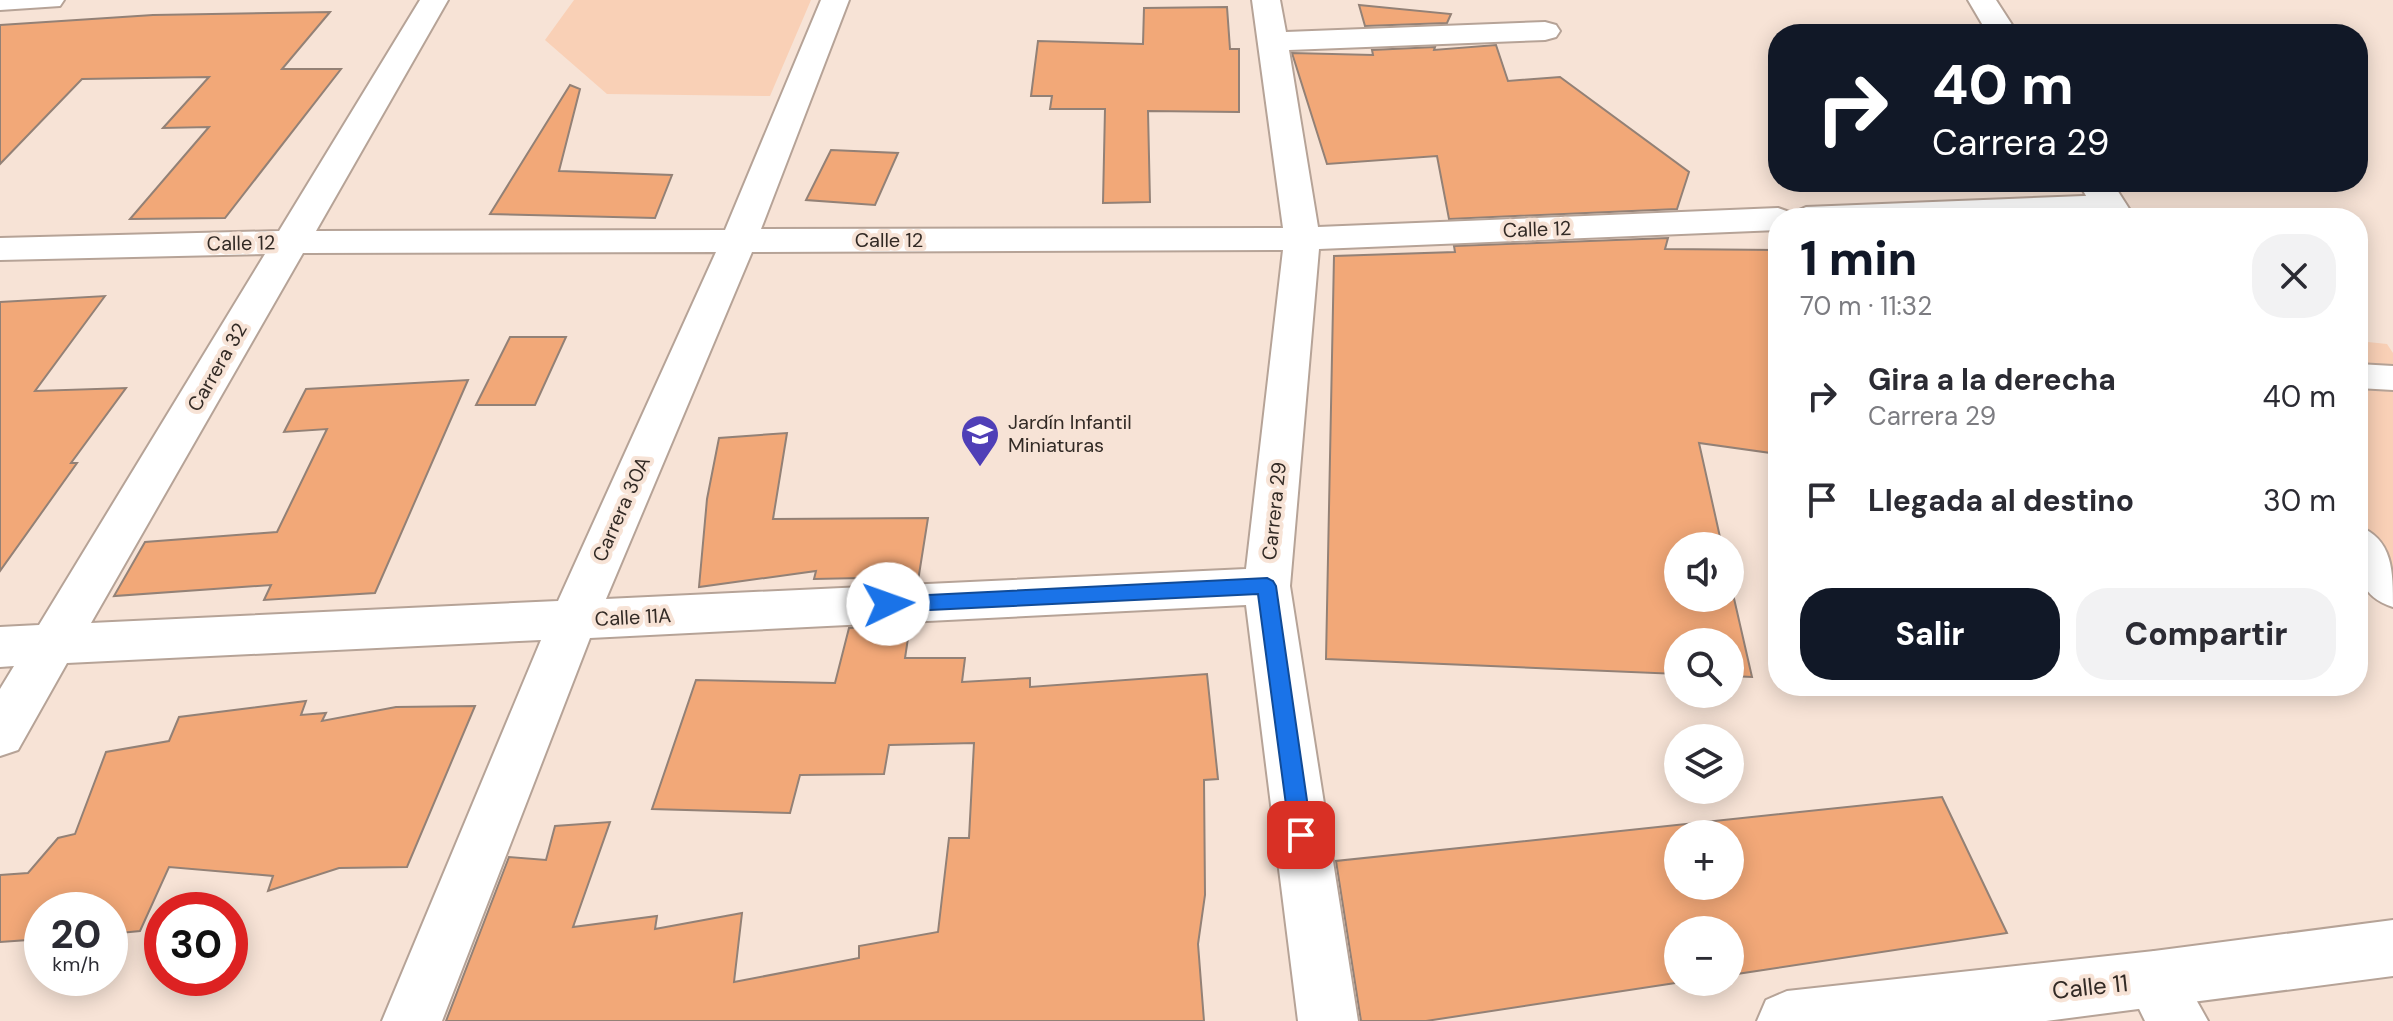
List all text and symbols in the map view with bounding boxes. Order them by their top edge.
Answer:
text: 40 m [1932,48,2074,121]
icon: right [1800,56,1904,160]
text: Carrera 29 [1932,119,2109,166]
street label: Calle 12 [1502,215,1572,243]
street label: Calle 12 [855,227,923,253]
text: 1 min [1800,227,1917,290]
street label: Calle 12 [206,229,276,257]
button: close [2252,234,2336,318]
text: 70 m · 11:32 [1800,289,1932,323]
street label: Carrera 32 [181,318,253,416]
text: Gira a la derecha [1868,360,2116,399]
icon: right [1800,374,1844,418]
text: 40 m [2263,377,2336,416]
text: Carrera 29 [1868,399,1996,433]
place label: Jardín Infantil Miniaturas [1008,409,1132,458]
school or university icon: Jardín Infantil Miniaturas [959,413,1001,468]
street label: Carrera 30A [586,452,656,566]
street label: Carrera 29 [1256,461,1292,561]
icon: arrive [1800,478,1844,522]
text: Llegada al destino [1868,481,2134,520]
text: 30 m [2263,481,2336,520]
map controls [1664,532,1744,996]
button: sound [1664,532,1744,612]
position arrow [846,562,930,646]
button: Salir [1800,588,2060,680]
button: Compartir [2076,588,2336,680]
street label: Calle 11A [594,602,672,632]
button: search [1664,628,1744,708]
button: layers [1664,724,1744,804]
pin [1267,801,1335,869]
icon: arrive [1279,813,1323,857]
button: + [1664,820,1744,900]
speed limit sign: 30 [144,892,248,996]
text: 20 [50,908,102,960]
button: − [1664,916,1744,996]
text: km/h [52,951,100,977]
street label: Calle 11 [2051,967,2129,1006]

